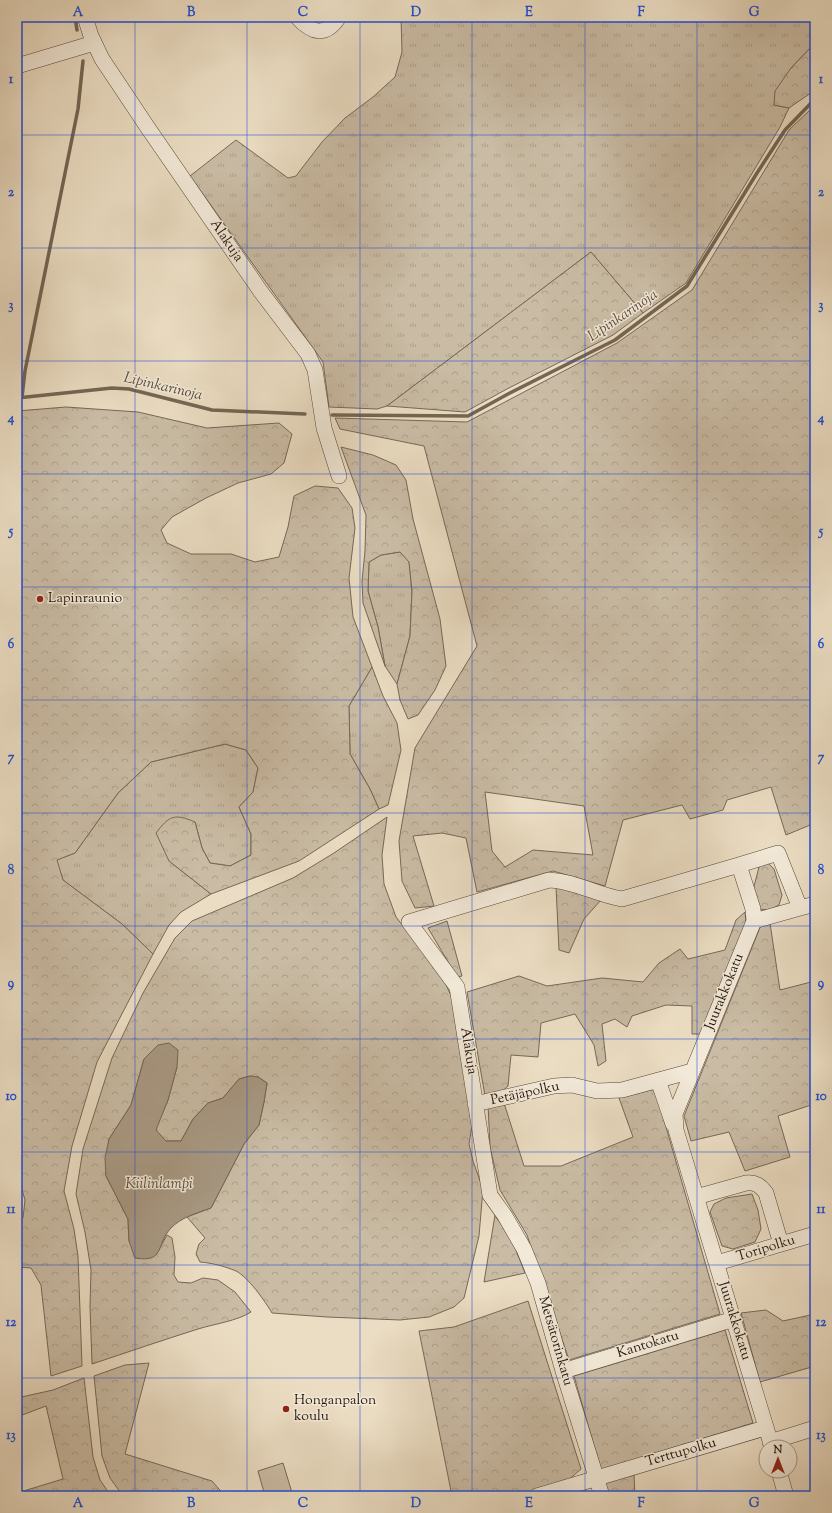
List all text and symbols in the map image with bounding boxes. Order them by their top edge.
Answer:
text: A [73,4,84,22]
text: B [187,4,196,22]
text: C [298,4,308,22]
text: D [411,4,421,22]
text: E [525,4,533,22]
text: F [637,4,645,22]
text: G [749,4,760,22]
text: 1 [9,71,14,89]
text: 1 [819,71,824,89]
text: 2 [8,184,15,202]
text: 2 [818,184,825,202]
street label: Alakuja [204,216,248,267]
water label: Lipinkarinoja [584,285,662,347]
text: 3 [8,297,14,315]
text: 3 [818,297,824,315]
water label: Lipinkarinoja [121,368,205,406]
text: 4 [7,410,15,428]
text: 4 [817,410,825,428]
text: 5 [8,523,14,541]
text: 5 [818,523,824,541]
place label: Lapinraunio [48,589,122,609]
marker: Lapinraunio [35,594,45,604]
text: 6 [8,636,15,654]
text: 6 [818,636,825,654]
text: 7 [8,749,15,767]
text: 7 [818,749,825,767]
text: 8 [8,862,15,880]
text: 8 [818,862,825,880]
street label: Juurakkokatu [700,951,749,1034]
text: 9 [8,975,15,993]
text: 9 [818,975,825,993]
street label: Alakuja [454,1026,482,1077]
street label: Petäjäpolku [489,1077,561,1111]
text: 10 [5,1088,17,1106]
text: 10 [815,1088,827,1106]
water label: Kiilinlampi [125,1174,193,1195]
text: 11 [7,1201,16,1219]
text: 11 [817,1201,826,1219]
street label: Toripolku [734,1231,798,1267]
street label: Juurakkokatu [712,1278,755,1363]
street label: Metsätorinkatu [533,1294,577,1388]
text: 12 [6,1314,17,1332]
text: 12 [816,1314,827,1332]
street label: Kantokatu [615,1326,681,1364]
place label: Honganpalon koulu [294,1391,376,1427]
marker: Honganpalon koulu [281,1404,291,1414]
text: 13 [6,1427,16,1445]
text: 13 [816,1427,826,1445]
street label: Terttupolku [643,1433,719,1473]
north arrow [758,1439,798,1479]
text: N [773,1442,783,1458]
text: A [73,1495,84,1513]
text: B [187,1495,196,1513]
text: C [298,1495,308,1513]
text: D [411,1495,421,1513]
text: E [525,1495,533,1513]
text: F [637,1495,645,1513]
text: G [749,1495,760,1513]

